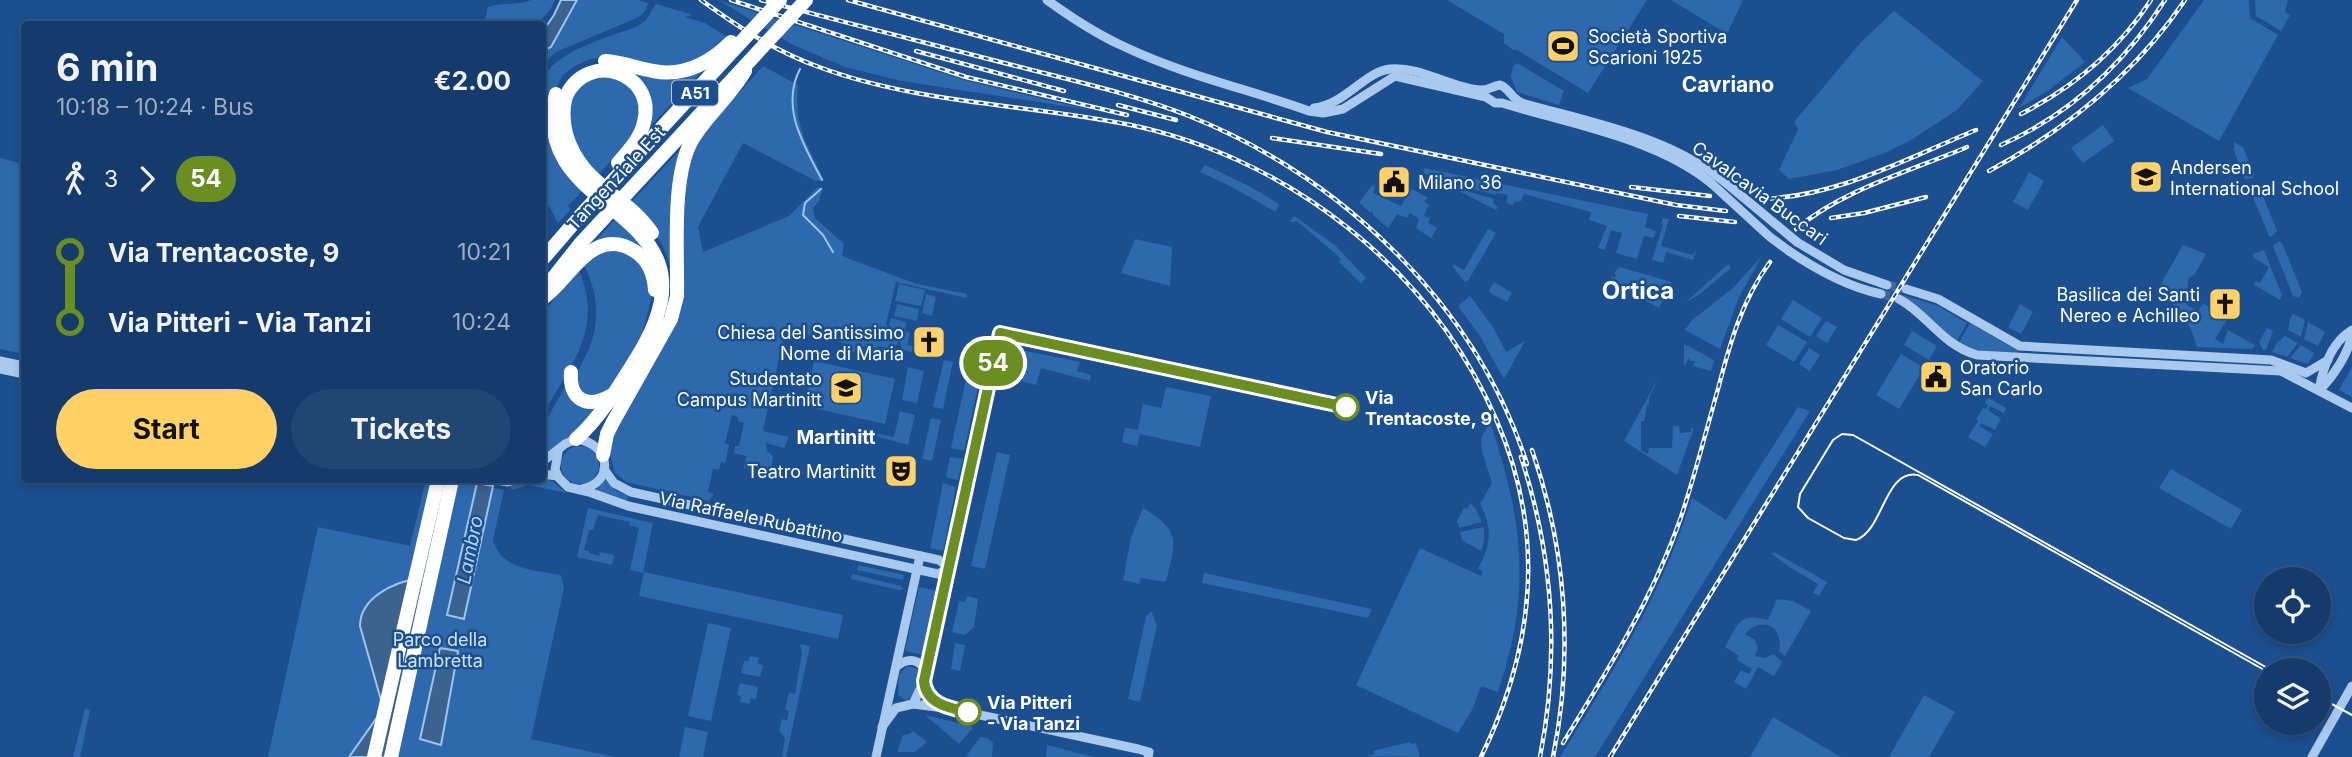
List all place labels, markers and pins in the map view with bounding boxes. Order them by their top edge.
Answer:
place label: Società Sportiva Scarioni 1925 [1588,26,1727,68]
sports icon: Società Sportiva Scarioni 1925 [1544,27,1582,65]
place label: Andersen International School [2170,157,2339,199]
school or university icon: Andersen International School [2127,158,2165,196]
public building icon: Milano 36 [1375,163,1413,201]
place label: Milano 36 [1418,172,1502,193]
place label: Basilica dei Santi Nereo e Achilleo [2056,284,2200,326]
church icon: Basilica dei Santi Nereo e Achilleo [2206,285,2244,323]
place label: Chiesa del Santissimo Nome di Maria [717,322,904,364]
church icon: Chiesa del Santissimo Nome di Maria [910,323,948,361]
place label: Oratorio San Carlo [1960,357,2043,399]
public building icon: Oratorio San Carlo [1917,358,1955,396]
place label: Studentato Campus Martinitt [677,368,822,410]
school or university icon: Studentato Campus Martinitt [827,369,865,407]
place label: Via Trentacoste, 9 [1365,387,1492,429]
marker: Via Trentacoste, 9 [1333,394,1359,420]
theatre icon: Teatro Martinitt [882,452,920,490]
place label: Teatro Martinitt [747,461,876,482]
place label: Via Pitteri - Via Tanzi [987,692,1080,734]
marker: Via Pitteri - Via Tanzi [955,699,981,725]

